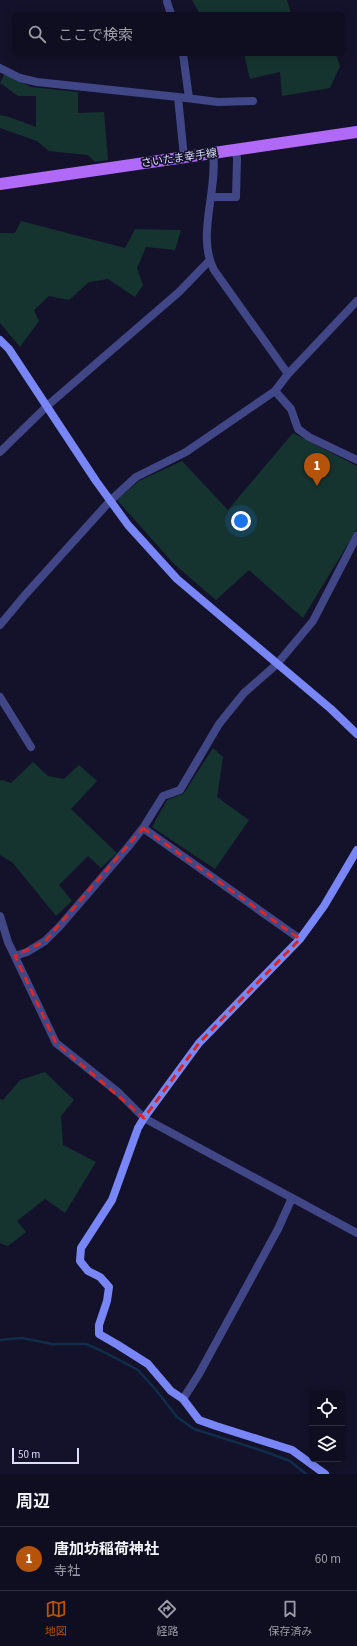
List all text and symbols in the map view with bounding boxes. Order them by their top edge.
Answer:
search box [12,12,345,56]
icon: search [26,23,48,45]
text: ここで検索 [58,25,133,46]
street label: さいたま幸手線 [140,145,218,171]
pin: 1 [304,453,330,486]
your location [231,511,251,531]
map controls [309,1390,345,1462]
button: locate [309,1390,345,1426]
button: layers [309,1426,345,1462]
scale bar [12,1446,79,1465]
text: 50 m [18,1447,40,1462]
text: 周辺 [16,1490,50,1514]
text: 唐加坊稲荷神社 [54,1539,159,1560]
text: 1 [26,1550,32,1568]
text: 60 m [315,1550,341,1568]
text: 寺社 [54,1562,80,1580]
tab: 地図 [45,1598,67,1639]
tab: 経路 [156,1598,178,1639]
tab: 保存済み [268,1598,312,1639]

